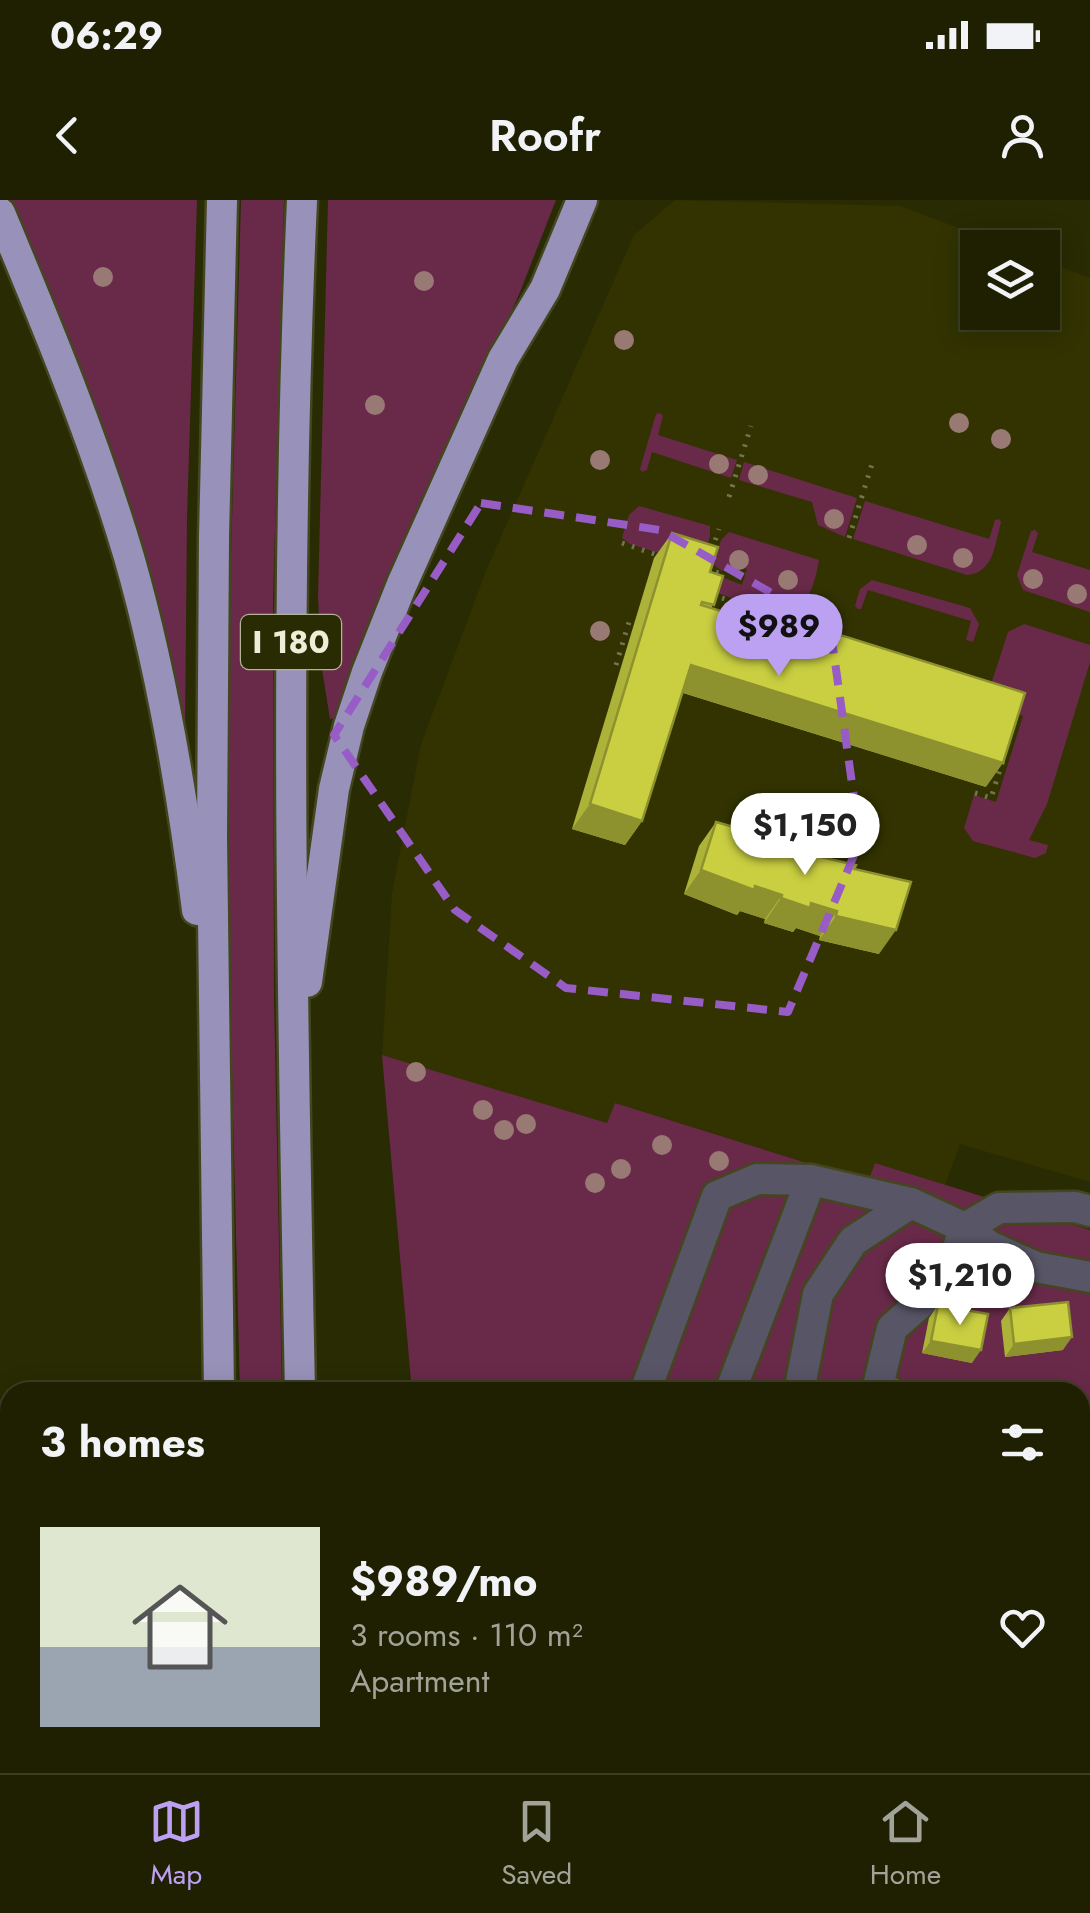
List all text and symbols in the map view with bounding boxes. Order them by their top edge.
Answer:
text: 06:29 [50,8,163,63]
text: Roofr [489,103,601,168]
icon: back [40,108,95,163]
icon: person [995,108,1050,163]
map controls [960,230,1060,330]
button: layers [960,230,1060,330]
pin: $989 [720,594,838,679]
text: $989 [738,603,820,649]
road number: I 180 [241,615,341,669]
pin: $1,150 [724,793,886,878]
text: $1,150 [753,802,857,848]
pin: $1,210 [879,1243,1041,1328]
text: $1,210 [907,1252,1013,1298]
text: 3 homes [40,1412,205,1473]
icon: filters [995,1415,1050,1470]
text: $989/mo [350,1551,538,1612]
icon: home [120,1567,240,1687]
icon: heart [995,1600,1050,1655]
text: 3 rooms · 110 m² [350,1612,583,1658]
text: Apartment [350,1658,489,1704]
tab: Map [149,1794,204,1895]
tab: Saved [501,1794,572,1895]
tab: Home [870,1794,941,1895]

